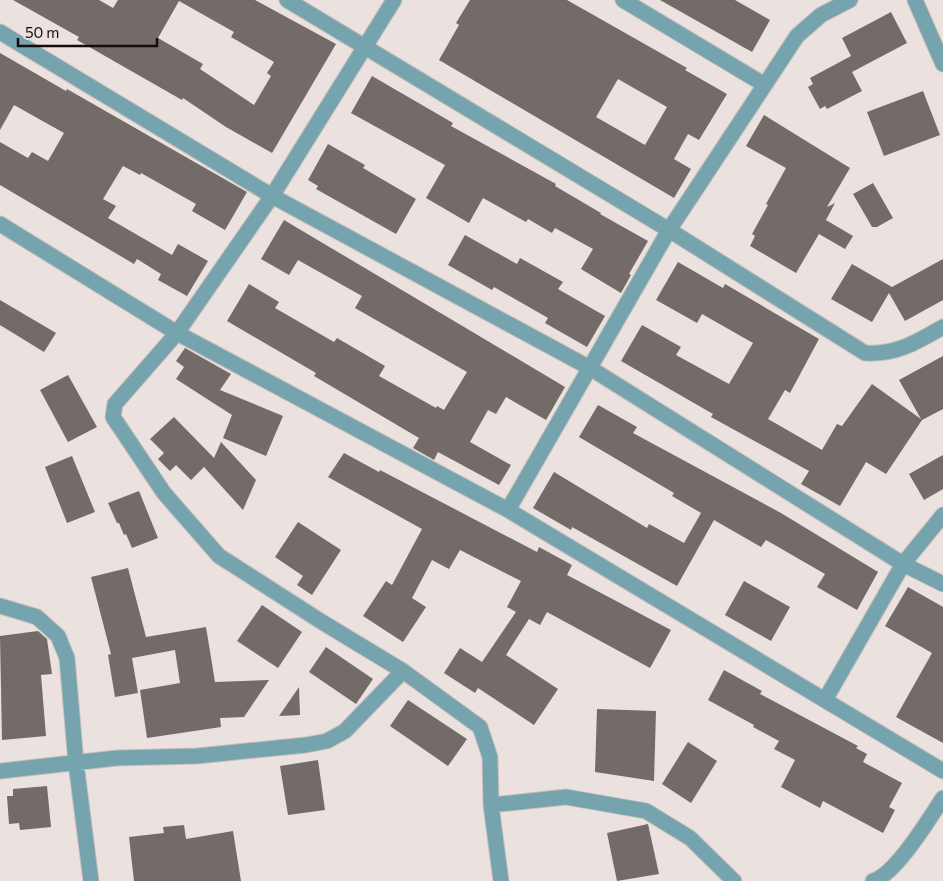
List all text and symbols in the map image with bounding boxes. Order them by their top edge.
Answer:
scale bar [18,15,156,47]
text: 50 m [25,23,59,41]

